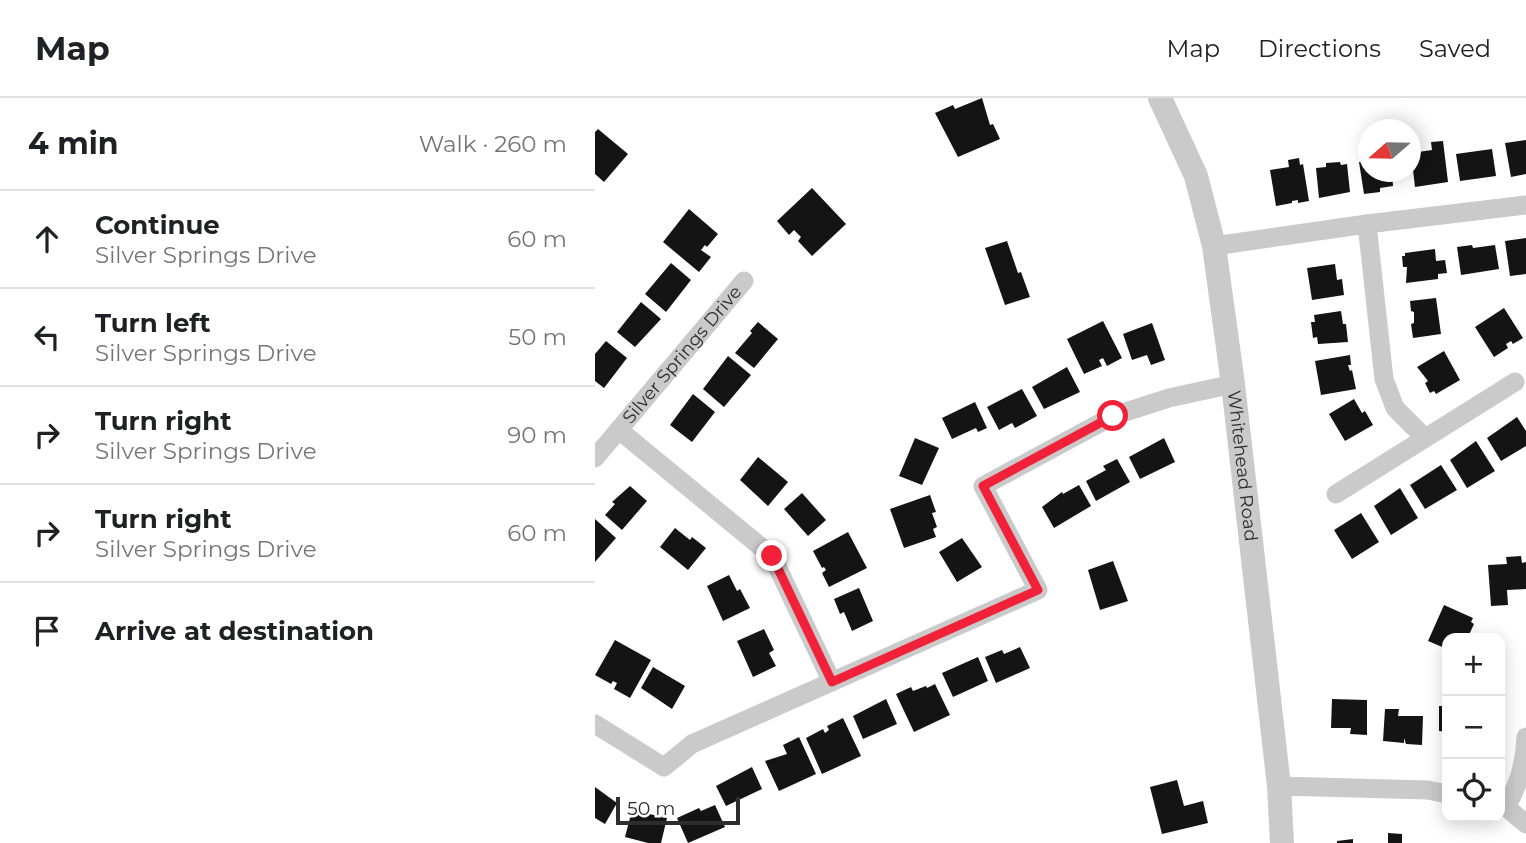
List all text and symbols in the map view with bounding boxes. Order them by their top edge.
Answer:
text: Map [35,28,110,68]
text: Map [1167,34,1220,63]
text: Directions [1258,34,1381,63]
text: Saved [1419,34,1491,63]
north arrow [1358,119,1421,182]
text: 4 min [28,125,118,162]
text: Walk · 260 m [419,130,567,158]
text: Continue [95,209,220,241]
icon: ahead [28,220,66,258]
text: 60 m [507,225,567,253]
text: Silver Springs Drive [95,241,317,269]
street label: Silver Springs Drive [618,281,746,428]
text: Turn left [95,307,211,339]
icon: left [28,318,66,356]
text: 50 m [508,323,567,351]
text: Silver Springs Drive [95,339,317,367]
street label: Whitehead Road [1223,389,1262,543]
route start [1097,400,1128,431]
text: Turn right [95,405,231,437]
icon: right [28,416,66,454]
text: 90 m [507,421,567,449]
text: Silver Springs Drive [95,437,317,465]
text: Turn right [95,503,231,535]
icon: right [28,514,66,552]
text: 60 m [507,519,567,547]
text: Silver Springs Drive [95,535,317,563]
route end [756,540,787,571]
icon: arrive [28,612,66,650]
text: Arrive at destination [95,615,374,647]
map controls [1442,633,1505,822]
button: + [1442,633,1505,696]
button: − [1442,696,1505,759]
button: locate [1442,759,1505,822]
scale bar [616,794,740,826]
text: 50 m [627,797,675,820]

